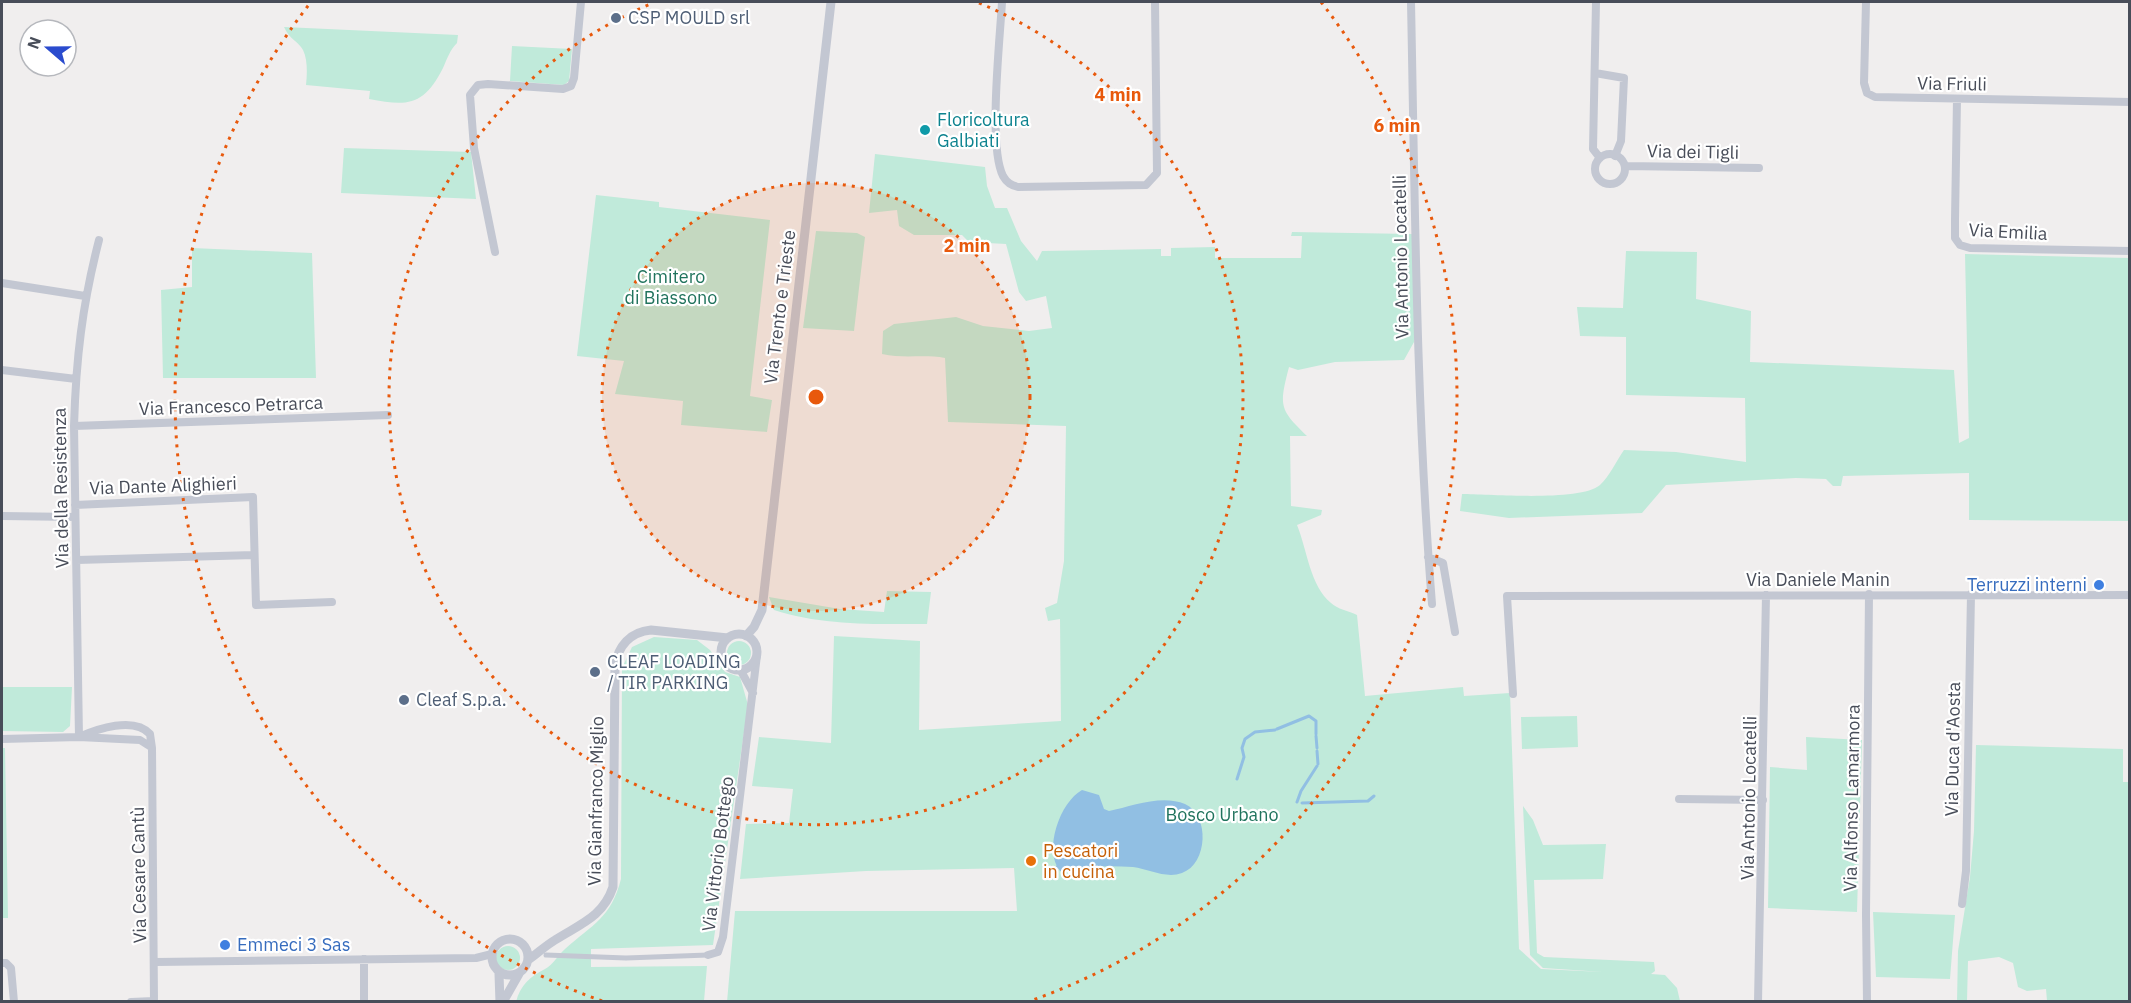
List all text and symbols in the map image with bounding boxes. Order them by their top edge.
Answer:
place label: CSP MOULD srl [628,6,750,29]
marker: CSP MOULD srl [609,11,623,25]
north arrow [18,18,78,78]
text: N [23,34,45,52]
street label: Via Friuli [1917,71,1987,96]
text: 4 min [1094,83,1142,106]
place label: Floricoltura Galbiati [937,108,1030,152]
text: 6 min [1373,114,1421,137]
marker: Floricoltura Galbiati [918,123,932,137]
street label: Via dei Tigli [1647,139,1739,164]
street label: Via Antonio Locatelli [1388,175,1413,339]
street label: Via Emilia [1968,218,2048,245]
street label: Via Trento e Trieste [759,228,800,385]
text: 2 min [943,234,991,257]
park label: Cimitero di Biassono [625,265,717,309]
centre of rings [806,387,826,407]
street label: Via Francesco Petrarca [138,391,324,420]
street label: Via della Resistenza [48,407,73,568]
street label: Via Dante Alighieri [89,471,237,500]
street label: Via Daniele Manin [1746,568,1890,591]
place label: Terruzzi interni [1967,573,2087,596]
marker: Terruzzi interni [2092,578,2106,592]
place label: CLEAF LOADING / TIR PARKING [607,650,741,694]
marker: CLEAF LOADING / TIR PARKING [588,665,602,679]
street label: Via Duca d'Aosta [1940,681,1965,816]
place label: Cleaf S.p.a. [416,688,507,711]
marker: Cleaf S.p.a. [397,693,411,707]
street label: Via Alfonso Lamarmora [1838,704,1865,892]
street label: Via Gianfranco Miglio [583,716,608,886]
street label: Via Antonio Locatelli [1736,716,1761,880]
street label: Via Vittorio Bottego [697,775,738,933]
park label: Bosco Urbano [1165,803,1279,826]
street label: Via Cesare Cantù [126,806,151,944]
place label: Pescatori in cucina [1043,839,1118,883]
marker: Pescatori in cucina [1024,854,1038,868]
place label: Emmeci 3 Sas [237,933,351,956]
marker: Emmeci 3 Sas [218,938,232,952]

